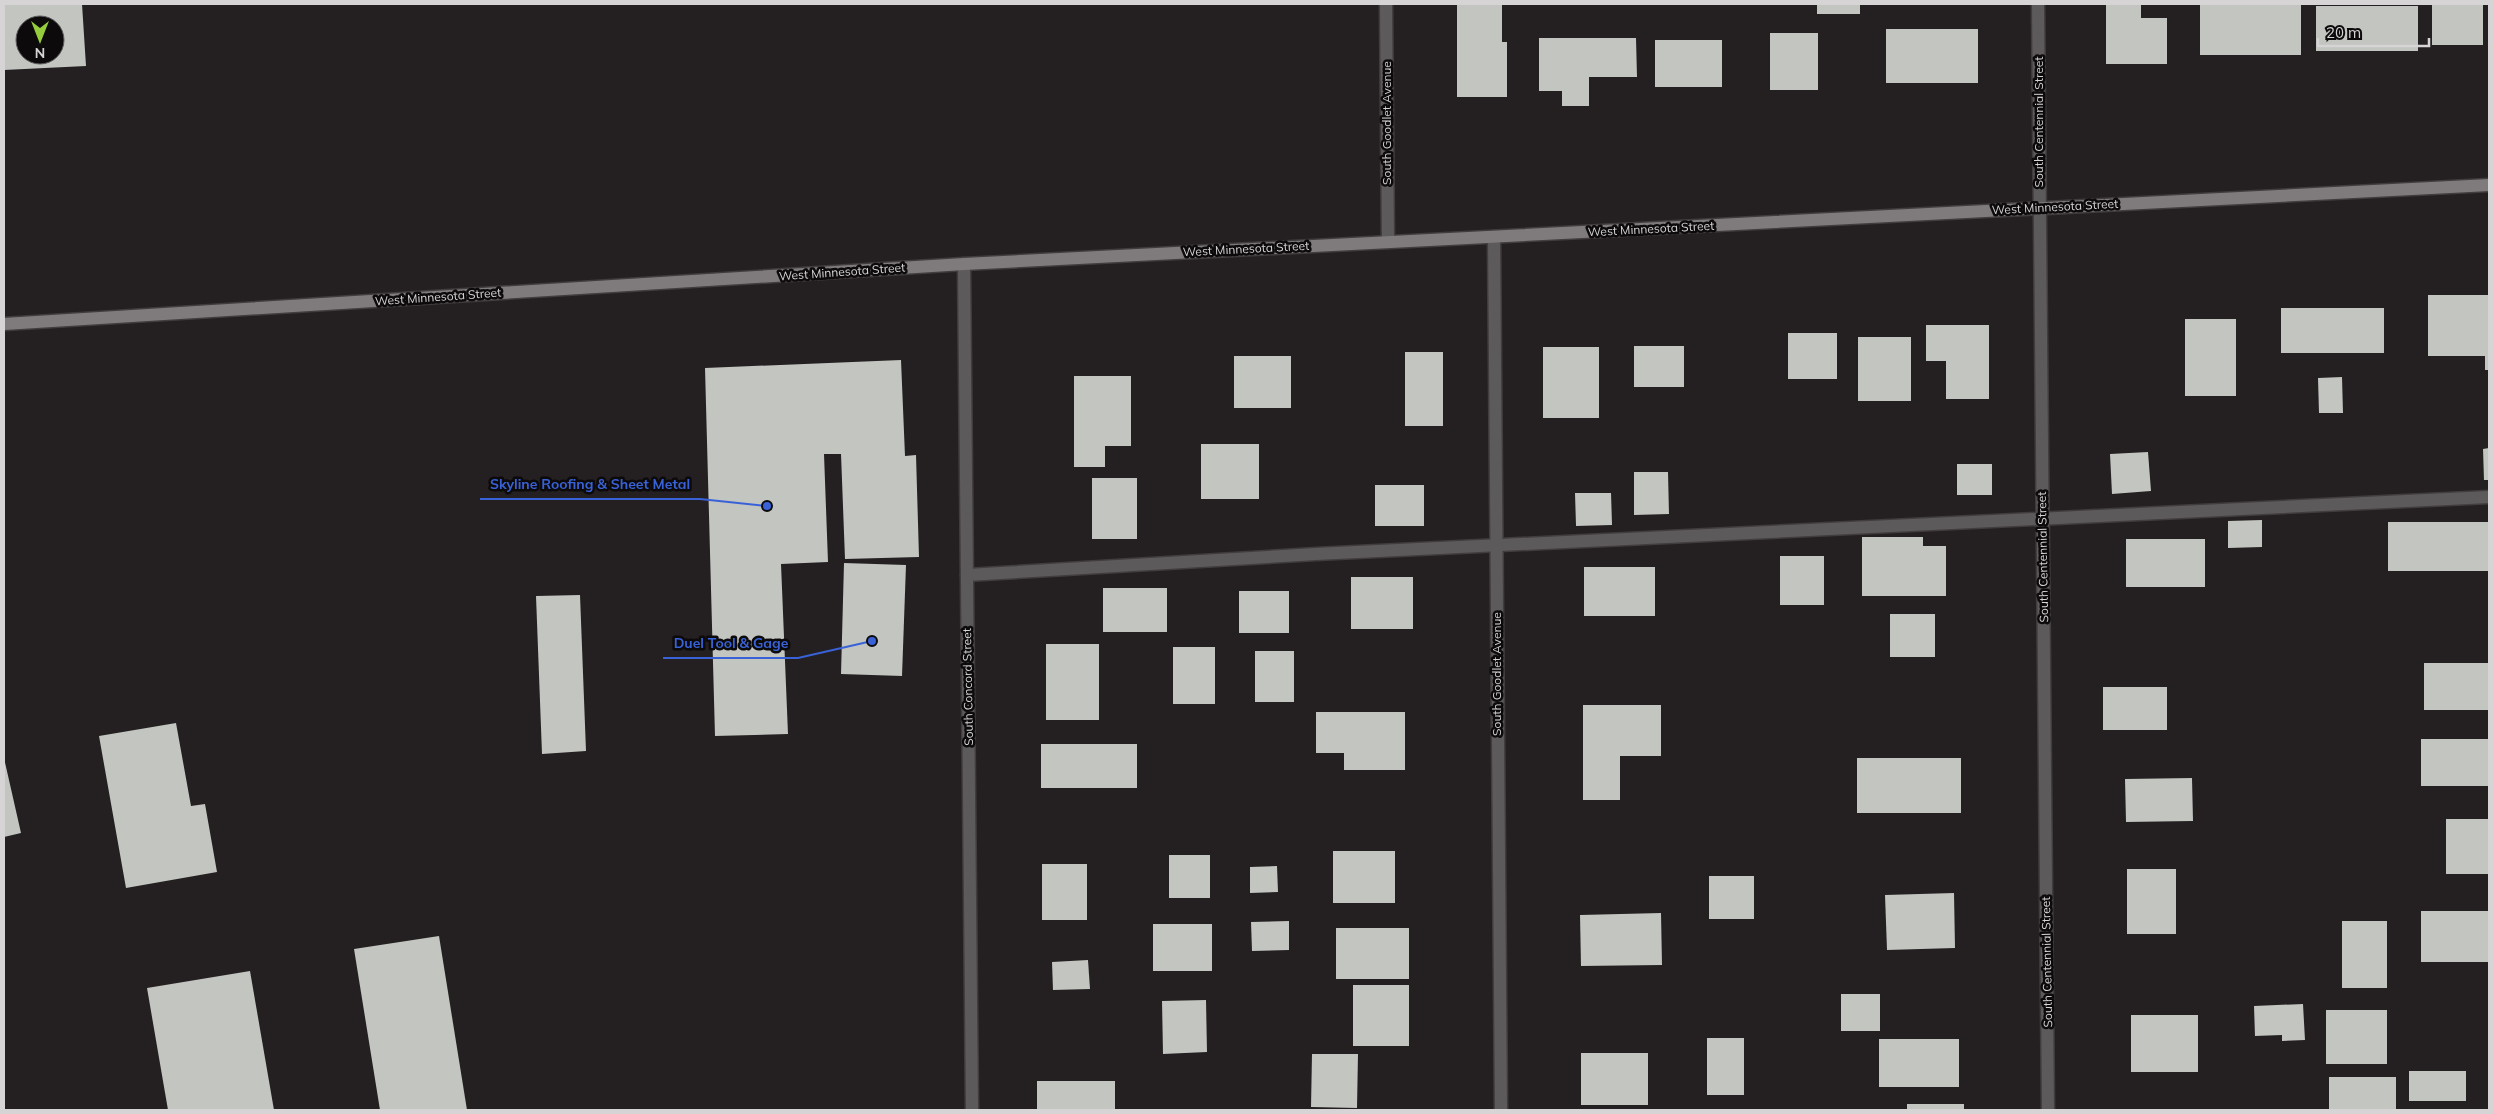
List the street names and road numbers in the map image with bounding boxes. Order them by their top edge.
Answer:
street label: South Centennial Street [2031,57,2046,187]
street label: South Goodlet Avenue [1379,61,1394,185]
street label: West Minnesota Street [1991,196,2119,217]
street label: West Minnesota Street [1587,218,1715,239]
street label: West Minnesota Street [1182,238,1310,259]
street label: West Minnesota Street [778,260,906,283]
street label: West Minnesota Street [374,285,502,308]
street label: South Centennial Street [2034,491,2051,623]
street label: South Goodlet Avenue [1489,612,1504,736]
street label: South Concord Street [959,628,976,746]
street label: South Centennial Street [2038,896,2055,1028]

